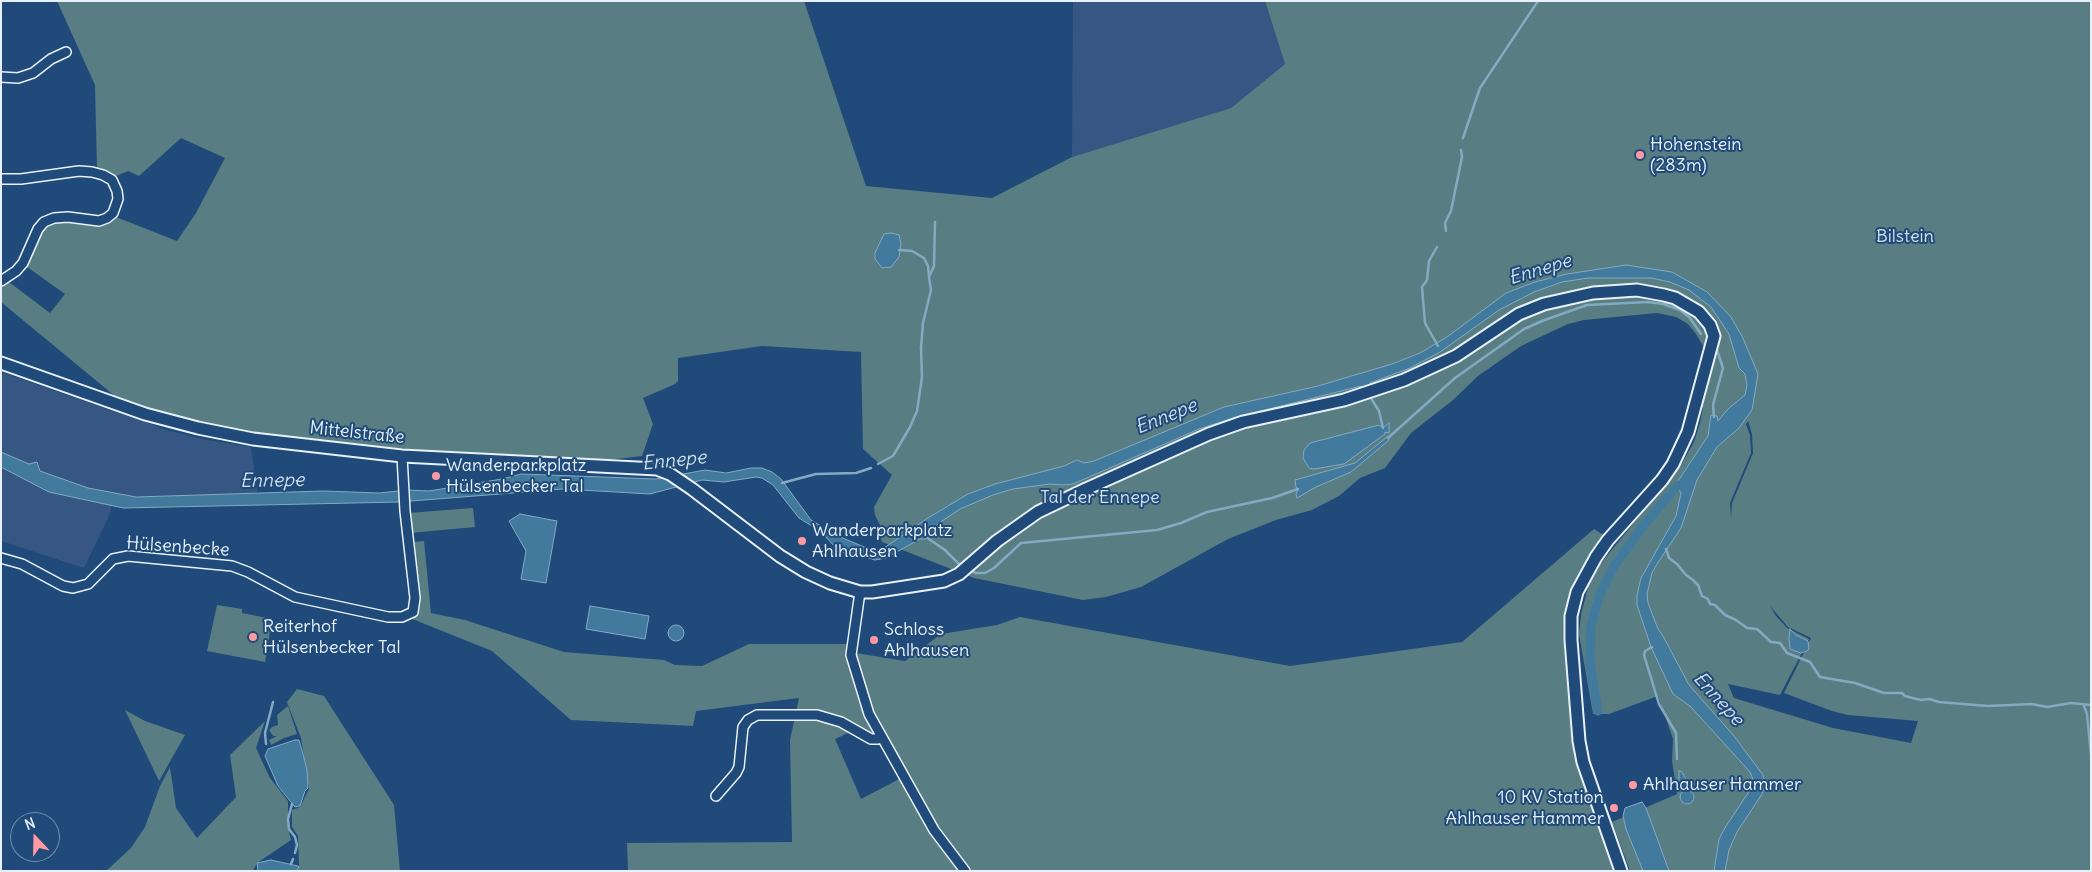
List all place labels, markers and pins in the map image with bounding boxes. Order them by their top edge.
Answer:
place label: Hohenstein (283m) [1650,134,1742,176]
marker: Hohenstein (283m) [1634,149,1646,161]
place label: Wanderparkplatz Hülsenbecker Tal [446,455,586,498]
marker: Wanderparkplatz Hülsenbecker Tal [430,470,442,482]
place label: Wanderparkplatz Ahlhausen [812,520,952,562]
marker: Wanderparkplatz Ahlhausen [796,535,808,547]
place label: Reiterhof Hülsenbecker Tal [263,616,401,659]
place label: Schloss Ahlhausen [884,619,969,662]
marker: Reiterhof Hülsenbecker Tal [247,631,259,643]
marker: Schloss Ahlhausen [868,634,880,646]
place label: Ahlhauser Hammer [1643,774,1801,796]
marker: Ahlhauser Hammer [1627,779,1639,791]
place label: 10 KV Station Ahlhauser Hammer [1446,787,1604,830]
marker: 10 KV Station Ahlhauser Hammer [1608,802,1620,814]

